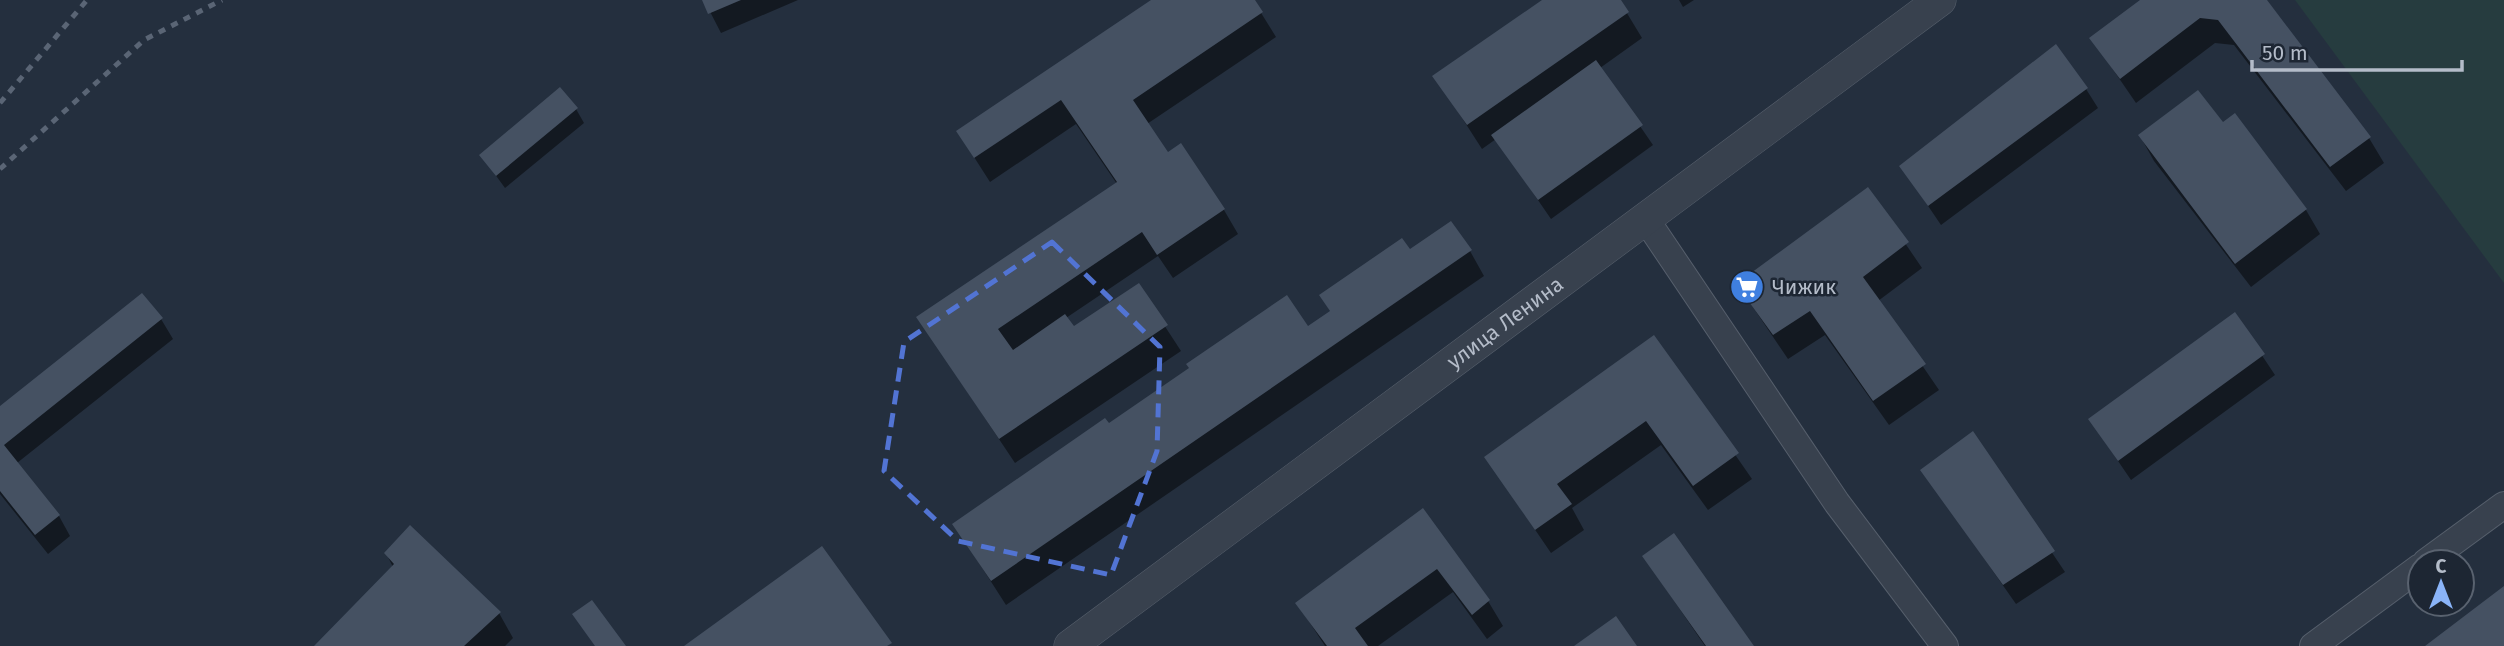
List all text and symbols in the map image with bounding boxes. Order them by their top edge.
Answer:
scale bar [2252,28,2462,72]
text: 50 m [2262,40,2308,66]
supermarket icon: Чижик [1728,268,1766,306]
street label: улица Ленина [1442,271,1568,375]
place label: Чижик [1772,274,1836,300]
north arrow [2406,548,2476,618]
text: С [2436,555,2447,578]

